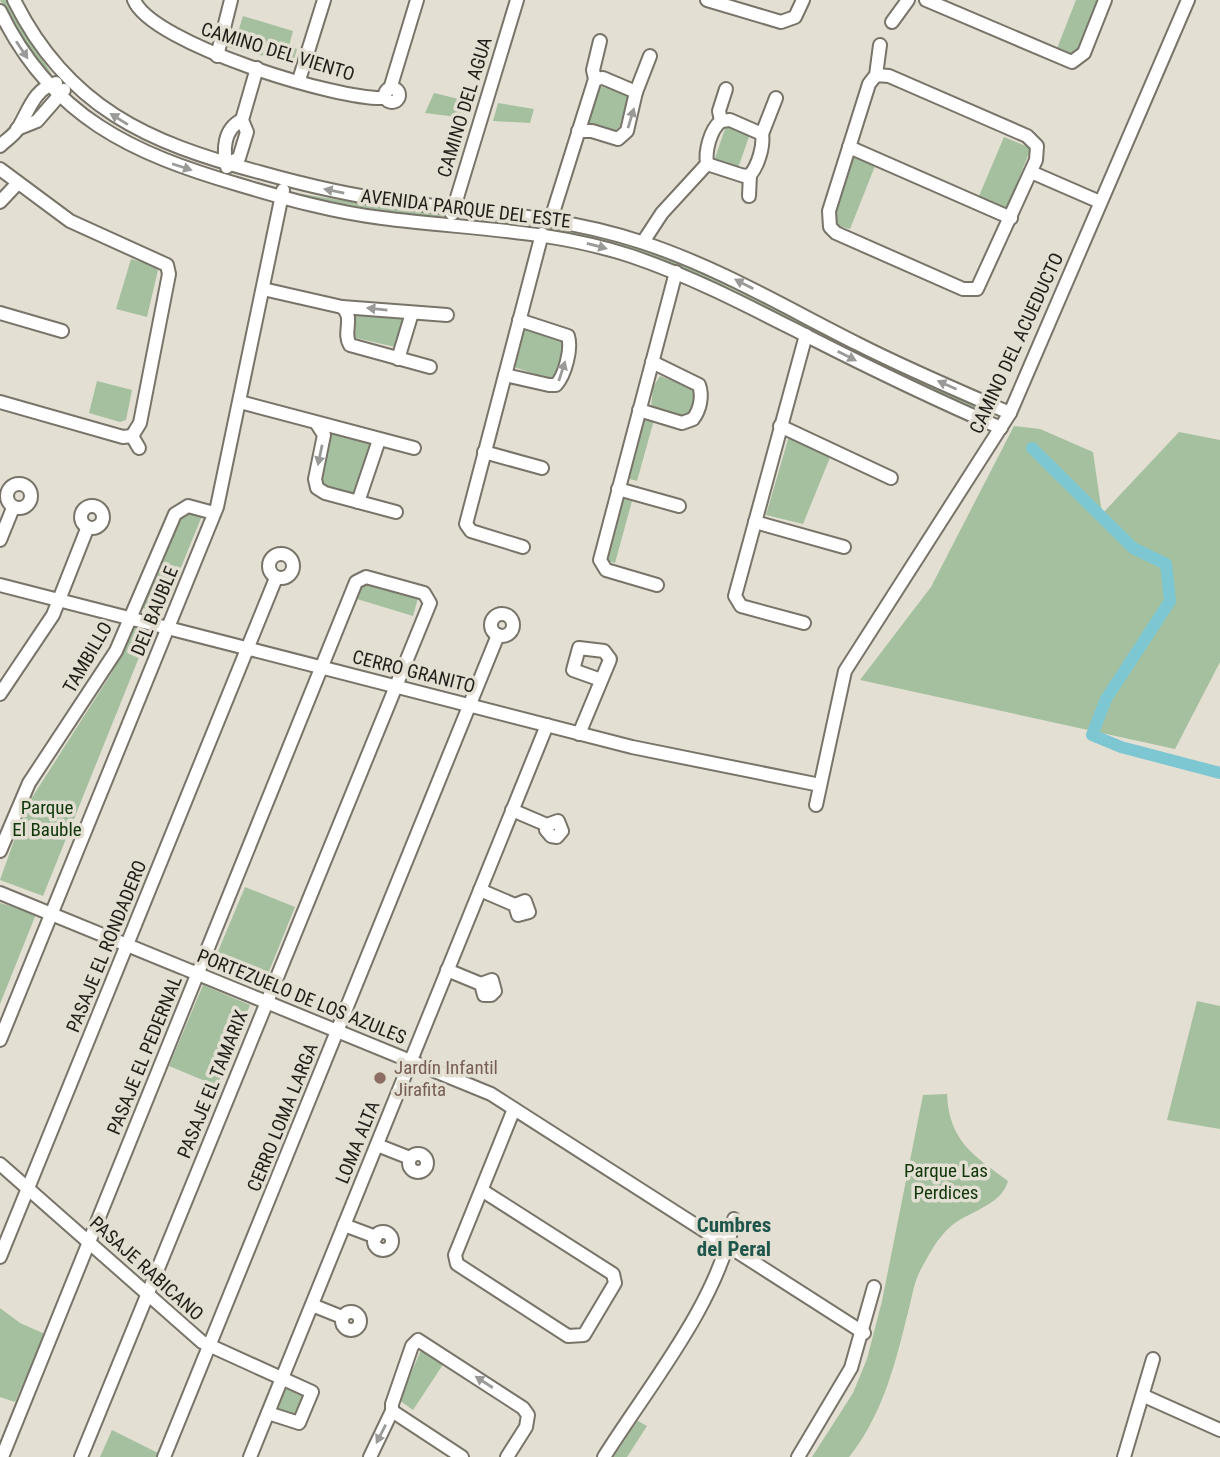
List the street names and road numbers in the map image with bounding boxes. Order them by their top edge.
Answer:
street label: CAMINO DEL VIENTO [198,17,357,86]
street label: CAMINO DEL AGUA [432,34,497,180]
street label: AVENIDA PARQUE DEL ESTE [360,184,572,233]
street label: CAMINO DEL ACUEDUCTO [964,249,1068,437]
street label: DEL BAUBLE [126,563,183,659]
street label: TAMBILLO [58,618,117,697]
street label: CERRO GRANITO [350,645,478,698]
street label: PASAJE EL RONDADERO [61,857,152,1036]
street label: PORTEZUELO DE LOS AZULES [194,944,410,1049]
street label: PASAJE EL PEDERNAL [102,972,187,1138]
street label: PASAJE EL TAMARIX [172,1007,253,1162]
street label: CERRO LOMA LARGA [242,1039,323,1195]
street label: LOMA ALTA [330,1097,384,1187]
street label: PASAJE RABICANO [85,1211,208,1325]

